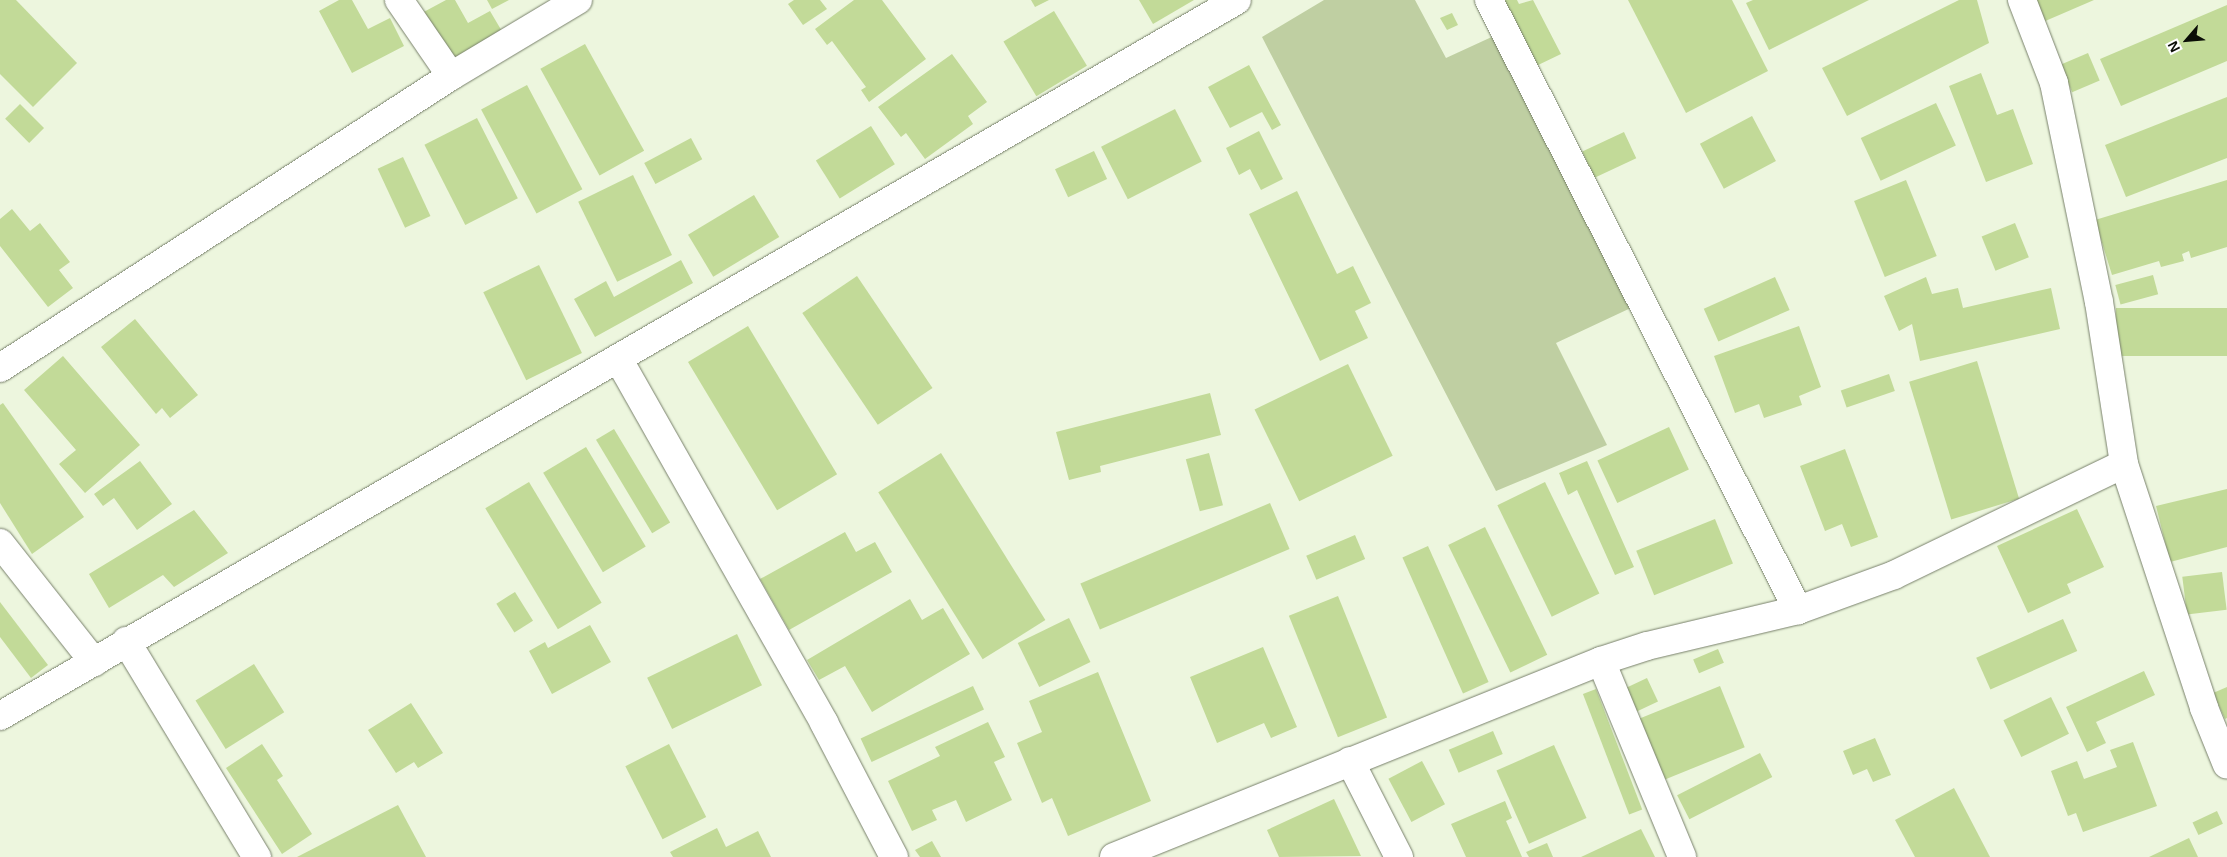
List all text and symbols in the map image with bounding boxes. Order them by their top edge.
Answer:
north arrow [2162,15,2212,65]
text: N [2164,39,2183,55]

